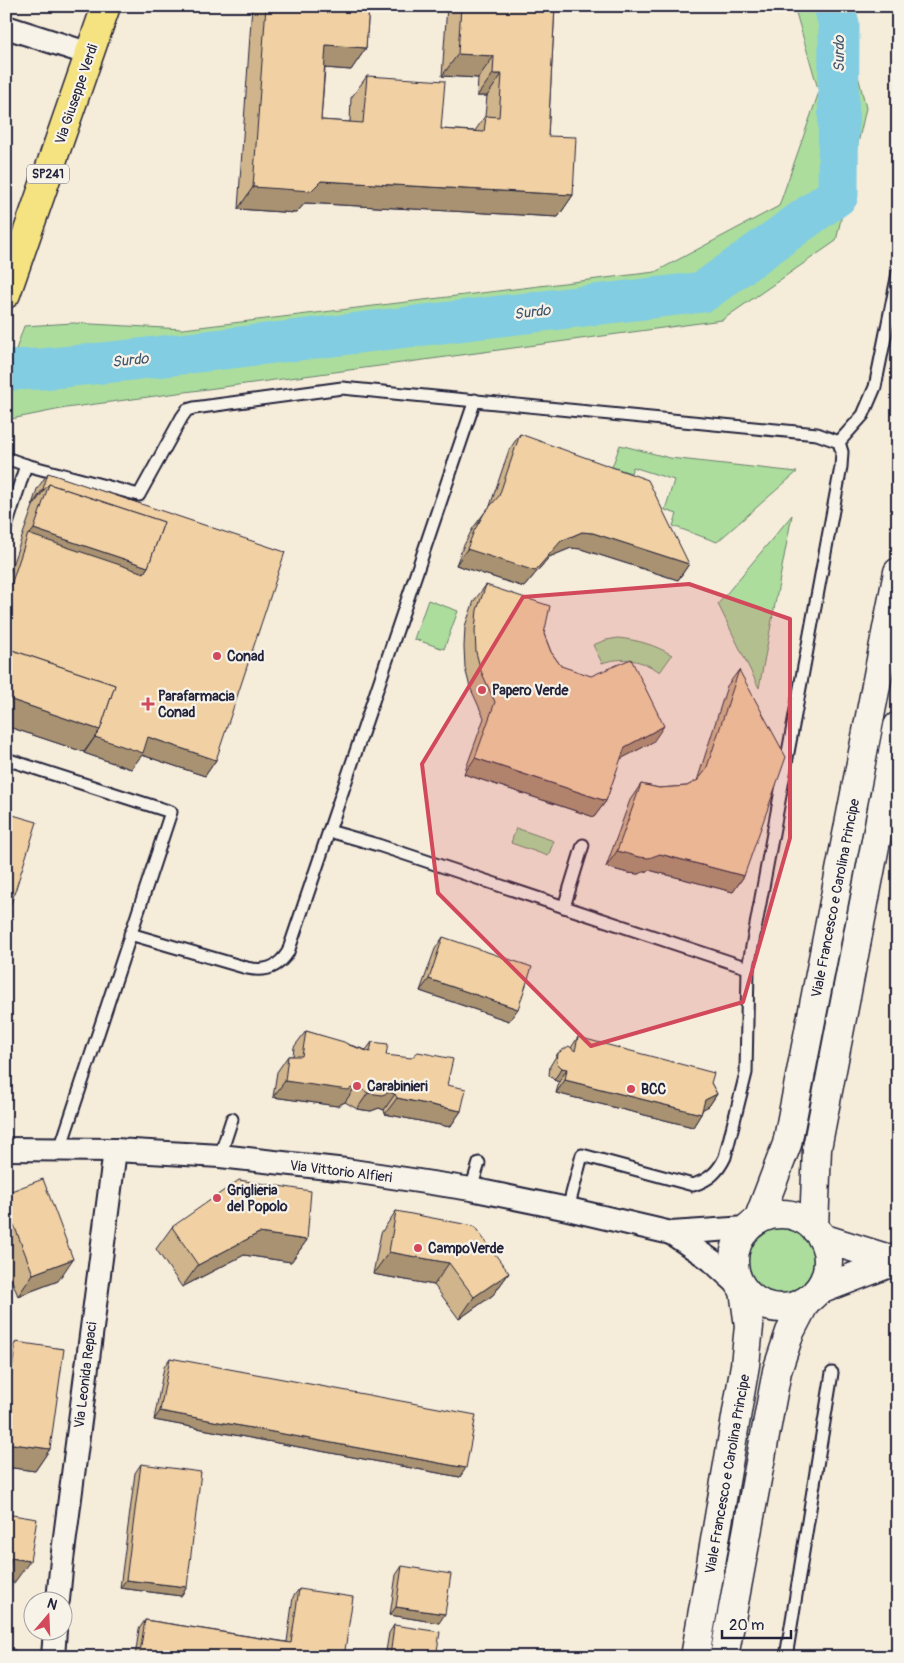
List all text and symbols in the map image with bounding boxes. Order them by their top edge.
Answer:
water label: Surdo [830,35,849,72]
street label: Via Giuseppe Verdi [51,41,102,147]
road number: SP241 [27,164,69,183]
water label: Surdo [513,301,552,324]
water label: Surdo [111,349,150,372]
place label: Conad [227,648,264,665]
marker: Conad [211,650,223,662]
place label: Papero Verde [492,682,569,699]
marker: Papero Verde [476,684,488,696]
place label: Parafarmacia Conad [158,688,235,721]
marker: Parafarmacia Conad [142,698,154,710]
street label: Viale Francesco e Carolina Principe [808,797,863,999]
place label: Carabinieri [367,1078,428,1095]
marker: Carabinieri [351,1080,363,1092]
place label: BCC [641,1081,667,1098]
marker: BCC [625,1083,637,1095]
street label: Via Vittorio Alfieri [289,1157,394,1186]
place label: Griglieria del Popolo [227,1182,288,1215]
marker: Griglieria del Popolo [211,1192,223,1204]
place label: CampoVerde [428,1240,505,1257]
marker: CampoVerde [412,1242,424,1254]
street label: Via Leonida Repaci [71,1320,101,1429]
street label: Viale Francesco e Carolina Principe [702,1373,753,1575]
north arrow [22,1590,72,1640]
text: N [45,1595,59,1614]
scale bar [722,1608,790,1640]
text: 20 m [729,1616,764,1635]

